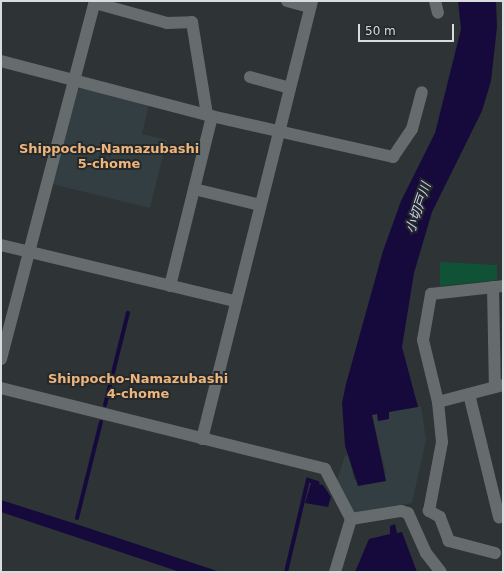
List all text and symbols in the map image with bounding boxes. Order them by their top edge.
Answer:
scale bar [360,16,456,42]
text: 50 m [365,24,396,38]
district label: Shippocho-Namazubashi 5-chome [19,142,199,173]
water label: 小切戸川 [403,181,435,235]
district label: Shippocho-Namazubashi 4-chome [48,372,228,403]

